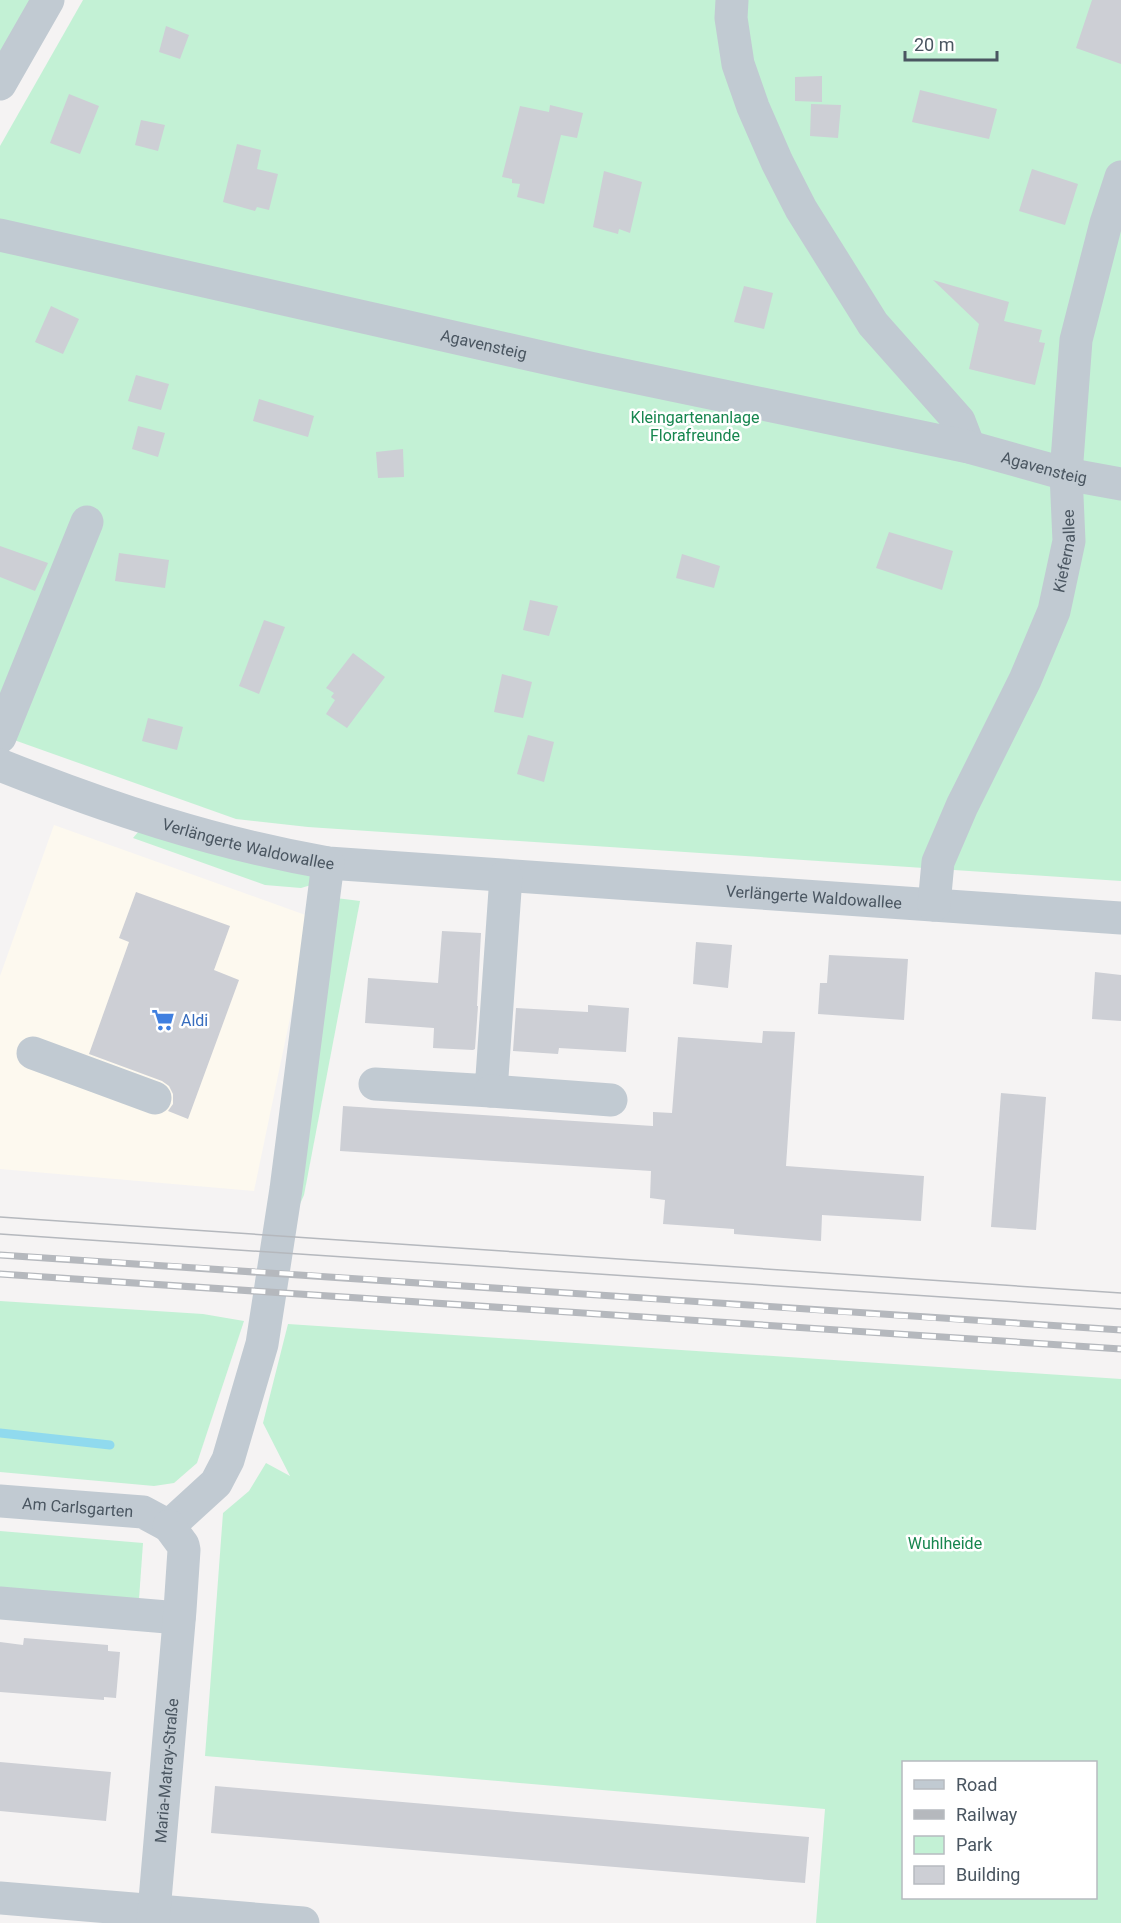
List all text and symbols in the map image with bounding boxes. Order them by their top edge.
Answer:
scale bar [905,24,996,62]
text: 20 m [914,34,954,55]
street label: Agavensteig [439,325,529,363]
park label: Kleingartenanlage Florafreunde [631,408,759,445]
street label: Agavensteig [999,447,1089,487]
street label: Kiefernallee [1049,509,1079,594]
street label: Verlängerte Waldowallee [160,814,335,873]
street label: Verlängerte Waldowallee [725,881,902,912]
supermarket icon: Aldi [150,1007,176,1033]
place label: Aldi [181,1011,208,1030]
street label: Am Carlsgarten [22,1493,134,1521]
park label: Wuhlheide [908,1534,982,1553]
street label: Maria-Matray-Straße [150,1697,182,1844]
legend [902,1761,1097,1899]
text: Road [956,1774,997,1795]
text: Railway [956,1804,1018,1825]
text: Park [956,1834,993,1855]
text: Building [956,1864,1020,1885]

